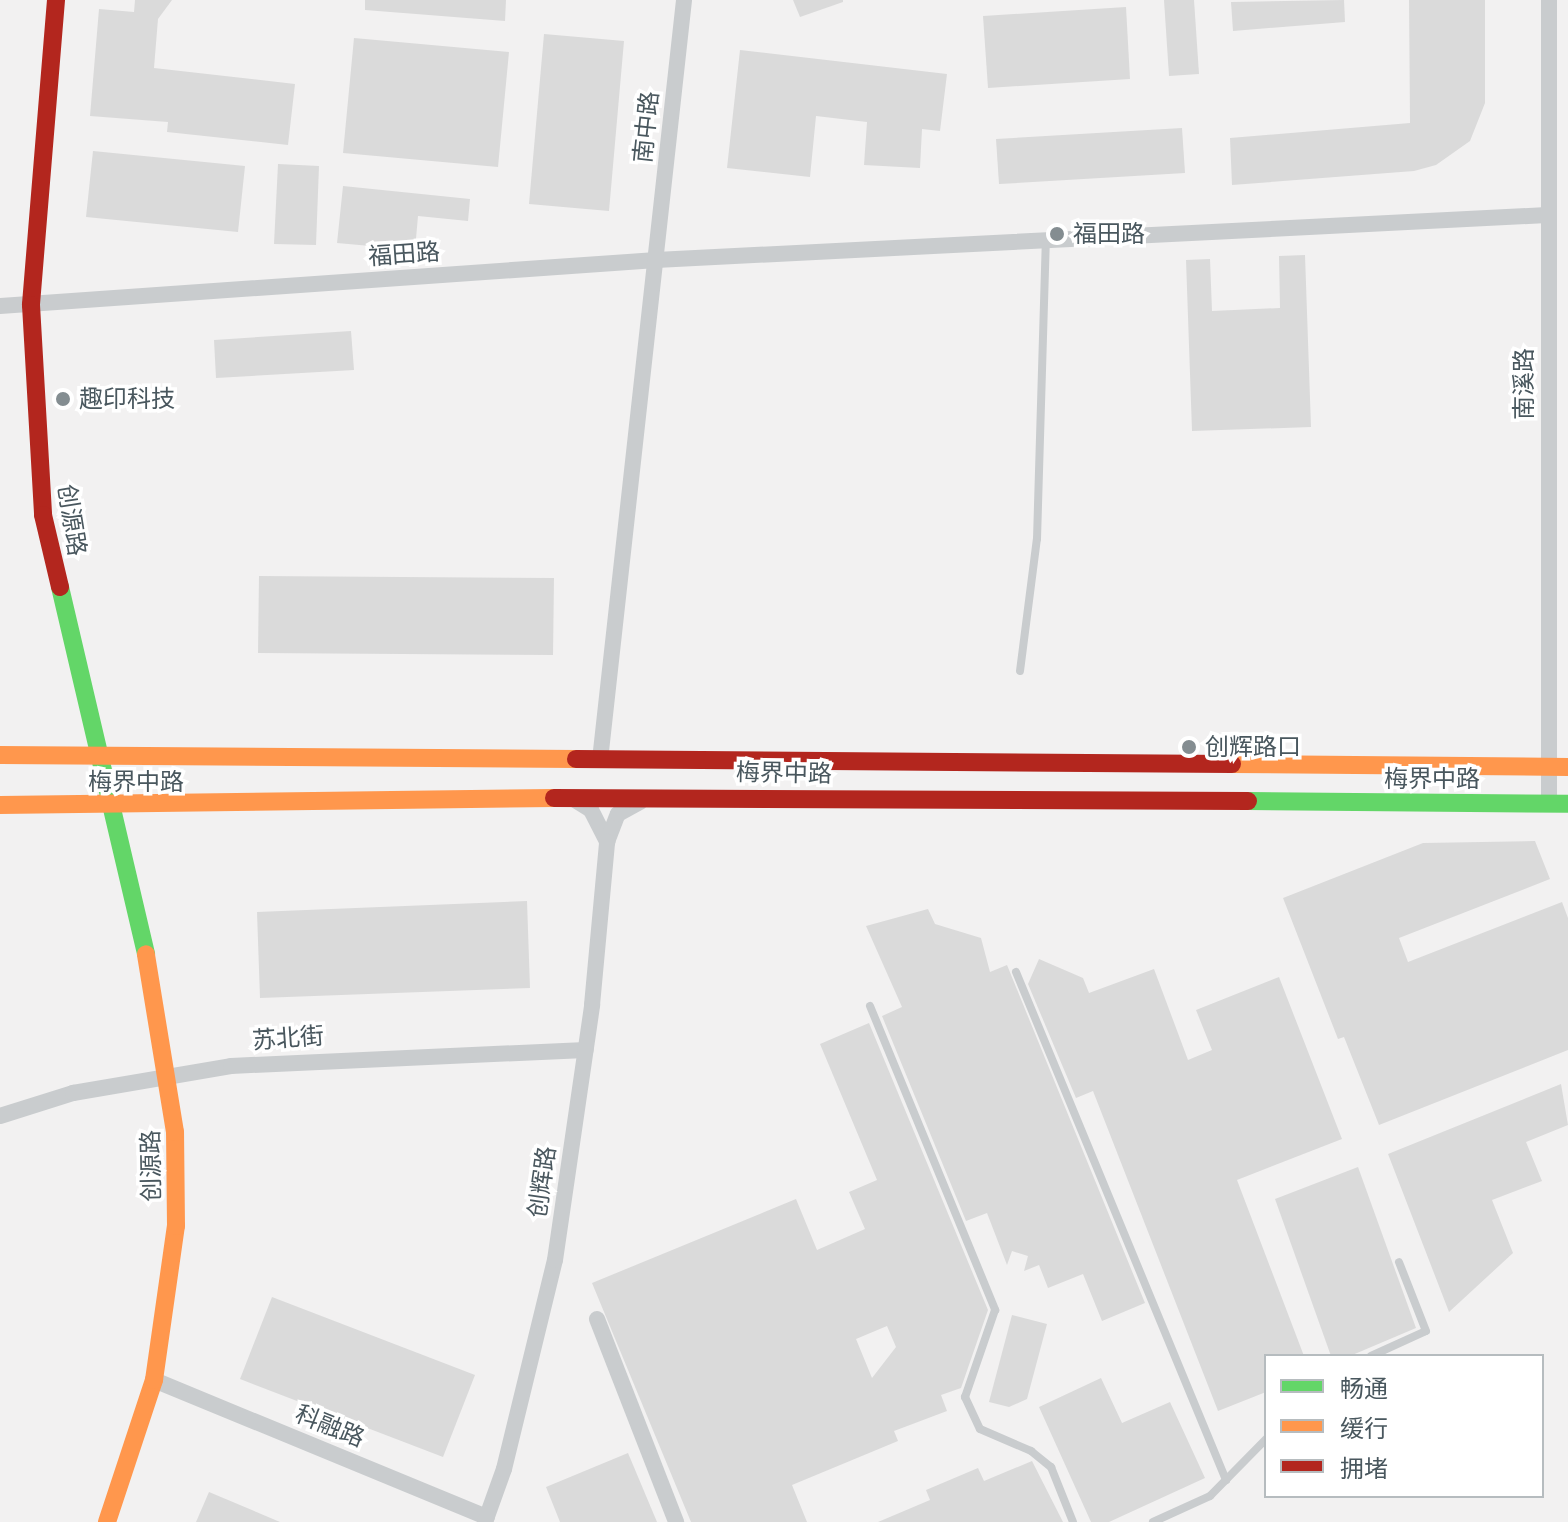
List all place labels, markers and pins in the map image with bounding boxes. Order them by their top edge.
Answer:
place label: 福田路 [1073,220,1145,248]
marker: 福田路 [1048,225,1066,243]
place label: 趣印科技 [79,385,175,413]
marker: 趣印科技 [54,390,72,408]
place label: 创辉路口 [1205,733,1301,761]
marker: 创辉路口 [1180,738,1198,756]

